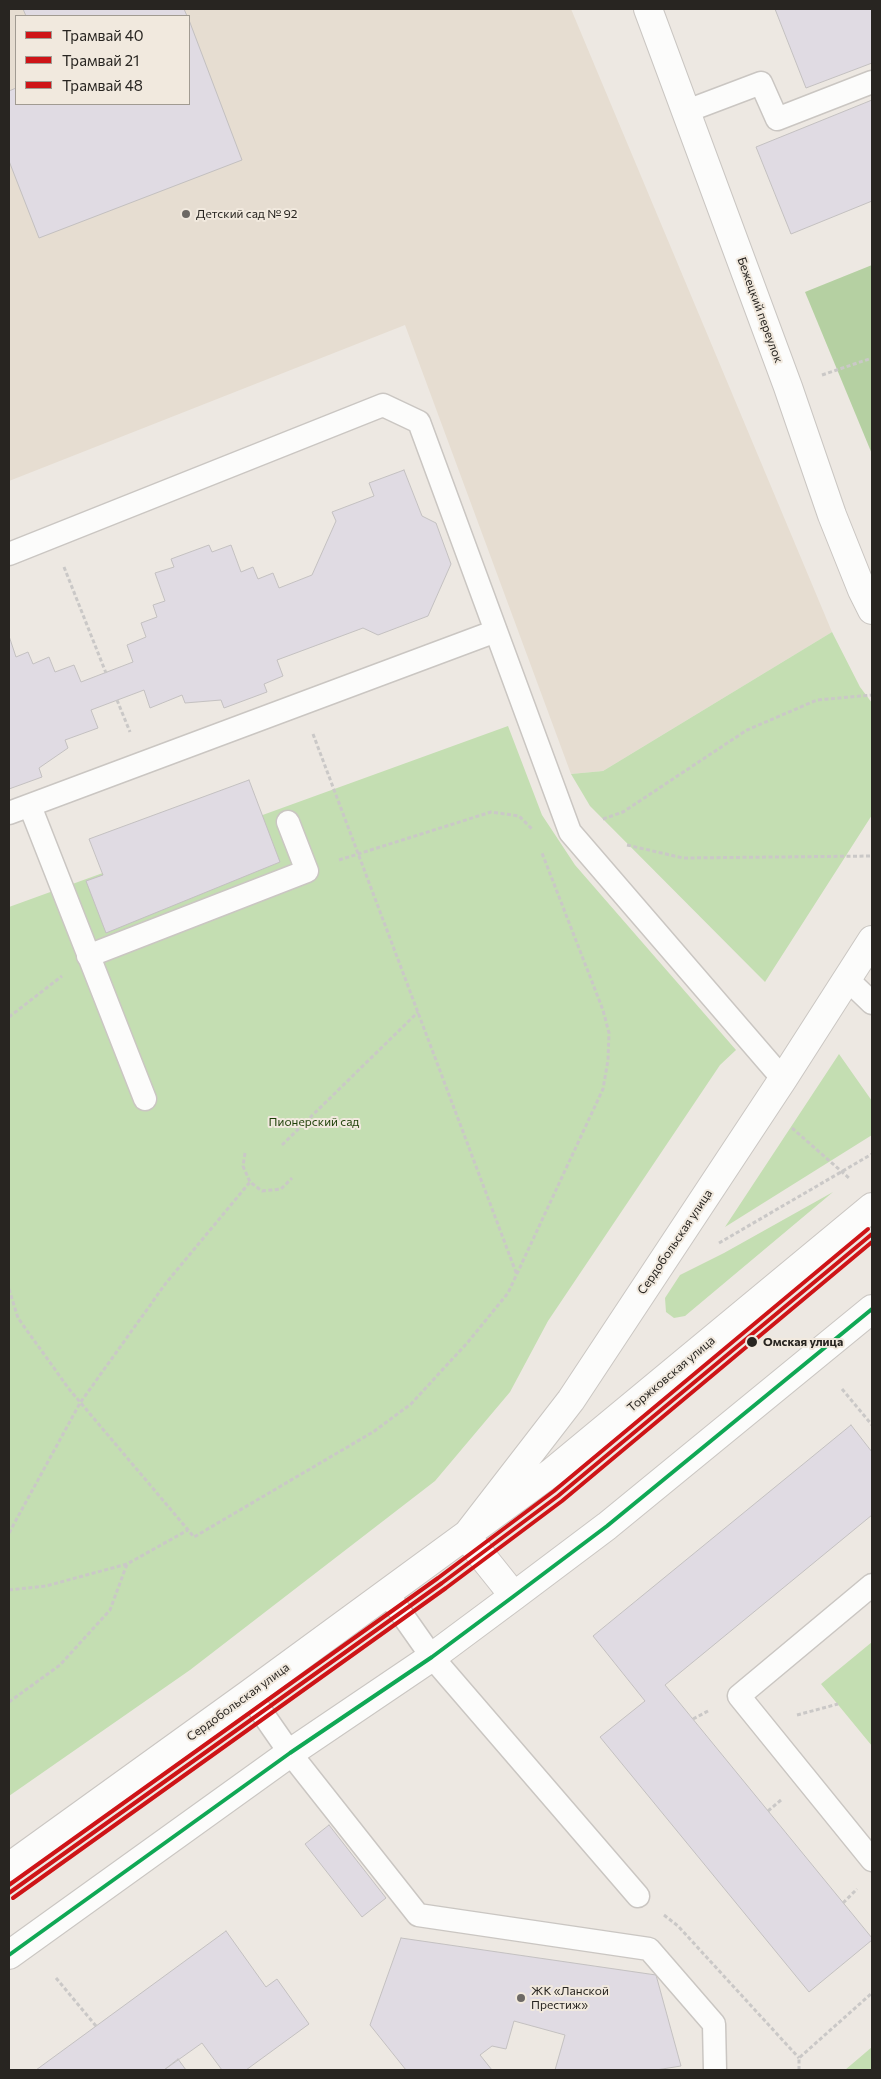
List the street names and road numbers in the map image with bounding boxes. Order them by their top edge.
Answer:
street label: Бежецкий переулок [734,255,786,365]
street label: Сердобольская улица [635,1187,715,1297]
street label: Торжковская улица [624,1333,718,1415]
street label: Сердобольская улица [184,1660,292,1744]

